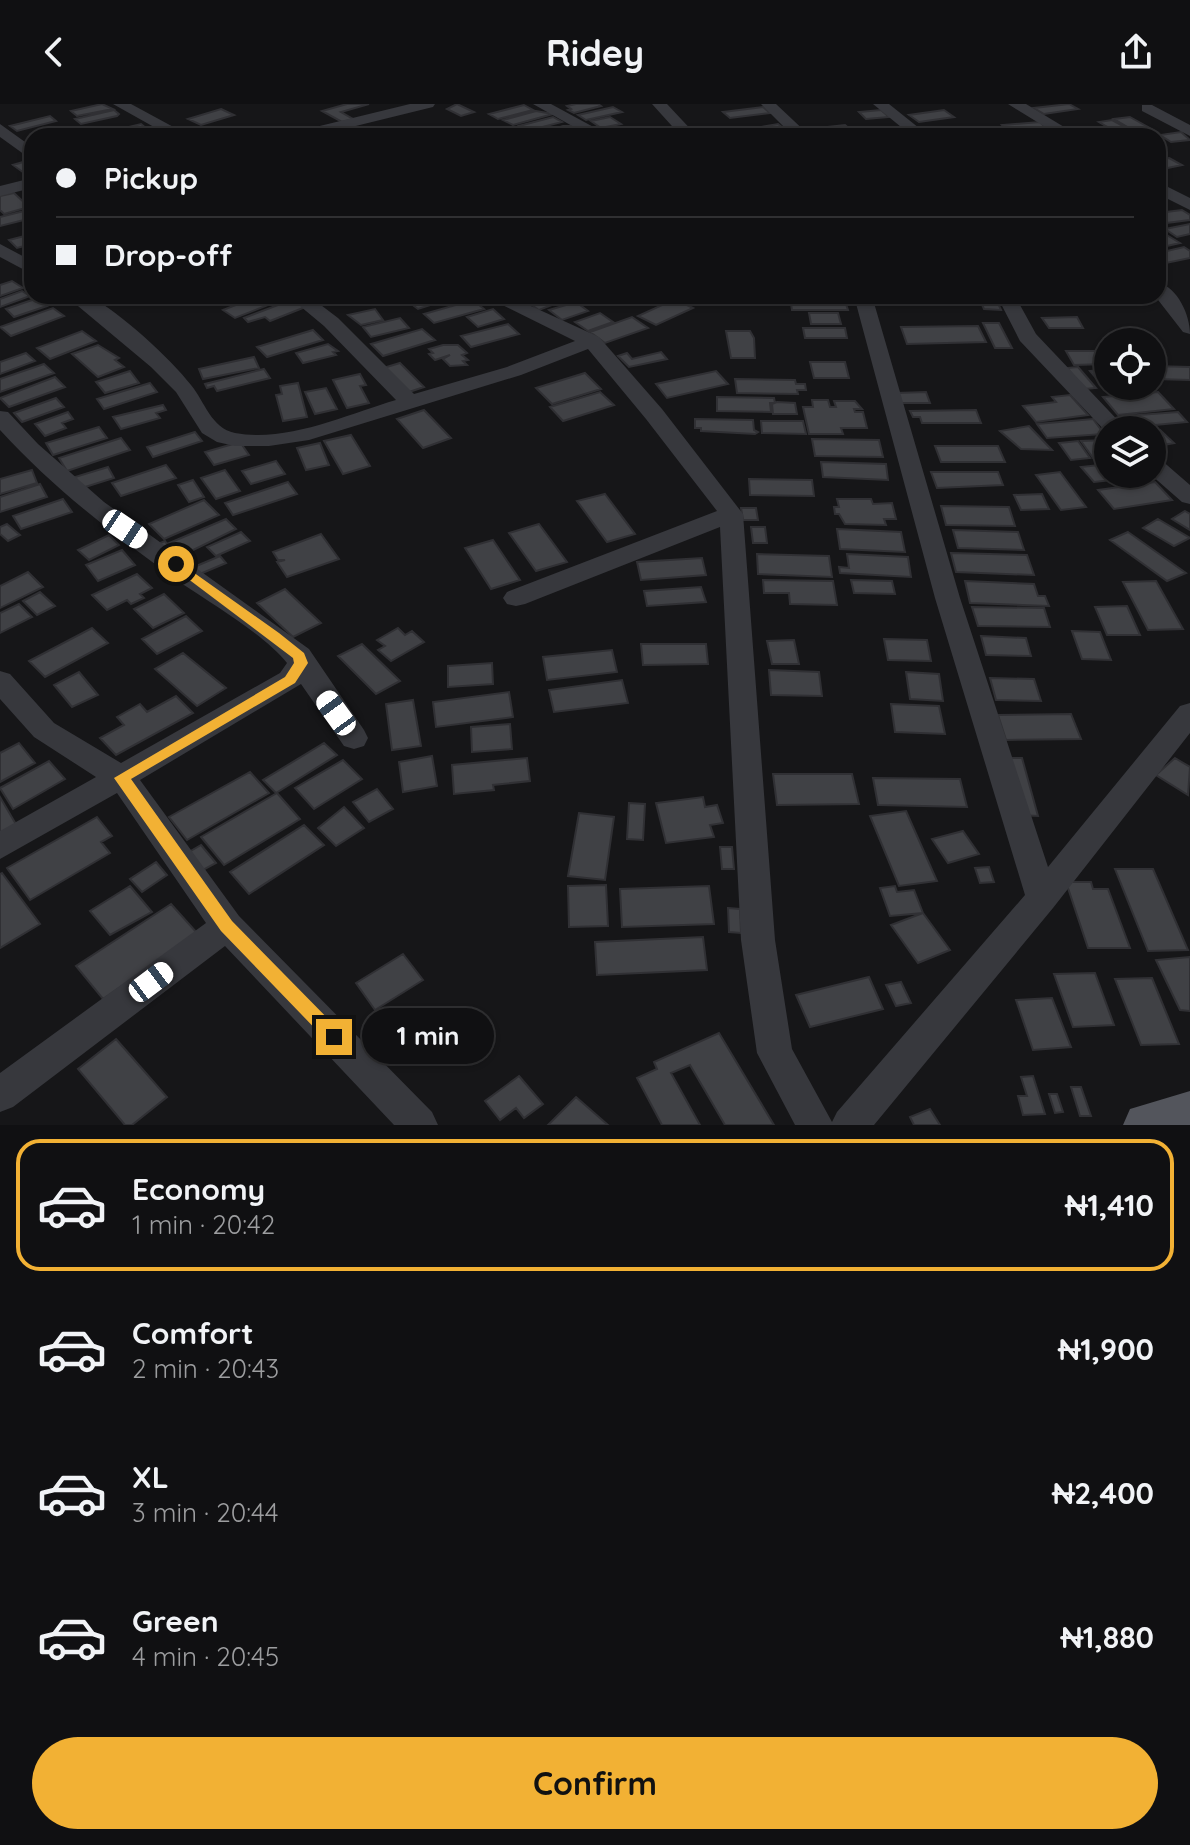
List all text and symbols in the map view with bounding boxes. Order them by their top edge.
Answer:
icon: back [32,30,76,74]
text: Ridey [546,30,644,75]
icon: share [1114,30,1158,74]
text: Pickup [104,159,198,197]
text: Drop-off [104,236,232,274]
map controls [1094,328,1166,488]
button: locate [1094,328,1166,400]
button: layers [1094,416,1166,488]
car [98,506,152,552]
route start [158,546,194,582]
car [312,687,360,739]
car [125,958,177,1006]
callout: 1 min [362,1009,494,1065]
route end [316,1019,352,1055]
text: 1 min [397,1019,460,1052]
icon: car [36,1169,108,1241]
text: Economy [132,1170,265,1208]
text: ₦1,410 [1065,1186,1154,1224]
text: 1 min · 20:42 [132,1208,275,1241]
icon: car [36,1313,108,1385]
text: Comfort [132,1314,253,1352]
text: ₦1,900 [1058,1330,1154,1368]
text: 2 min · 20:43 [132,1352,279,1385]
icon: car [36,1457,108,1529]
text: XL [132,1458,169,1496]
text: ₦2,400 [1052,1474,1154,1512]
text: 3 min · 20:44 [132,1496,278,1529]
icon: car [36,1601,108,1673]
text: Green [132,1602,219,1640]
text: ₦1,880 [1061,1618,1154,1656]
text: 4 min · 20:45 [132,1640,279,1673]
button: Confirm [32,1737,1158,1829]

